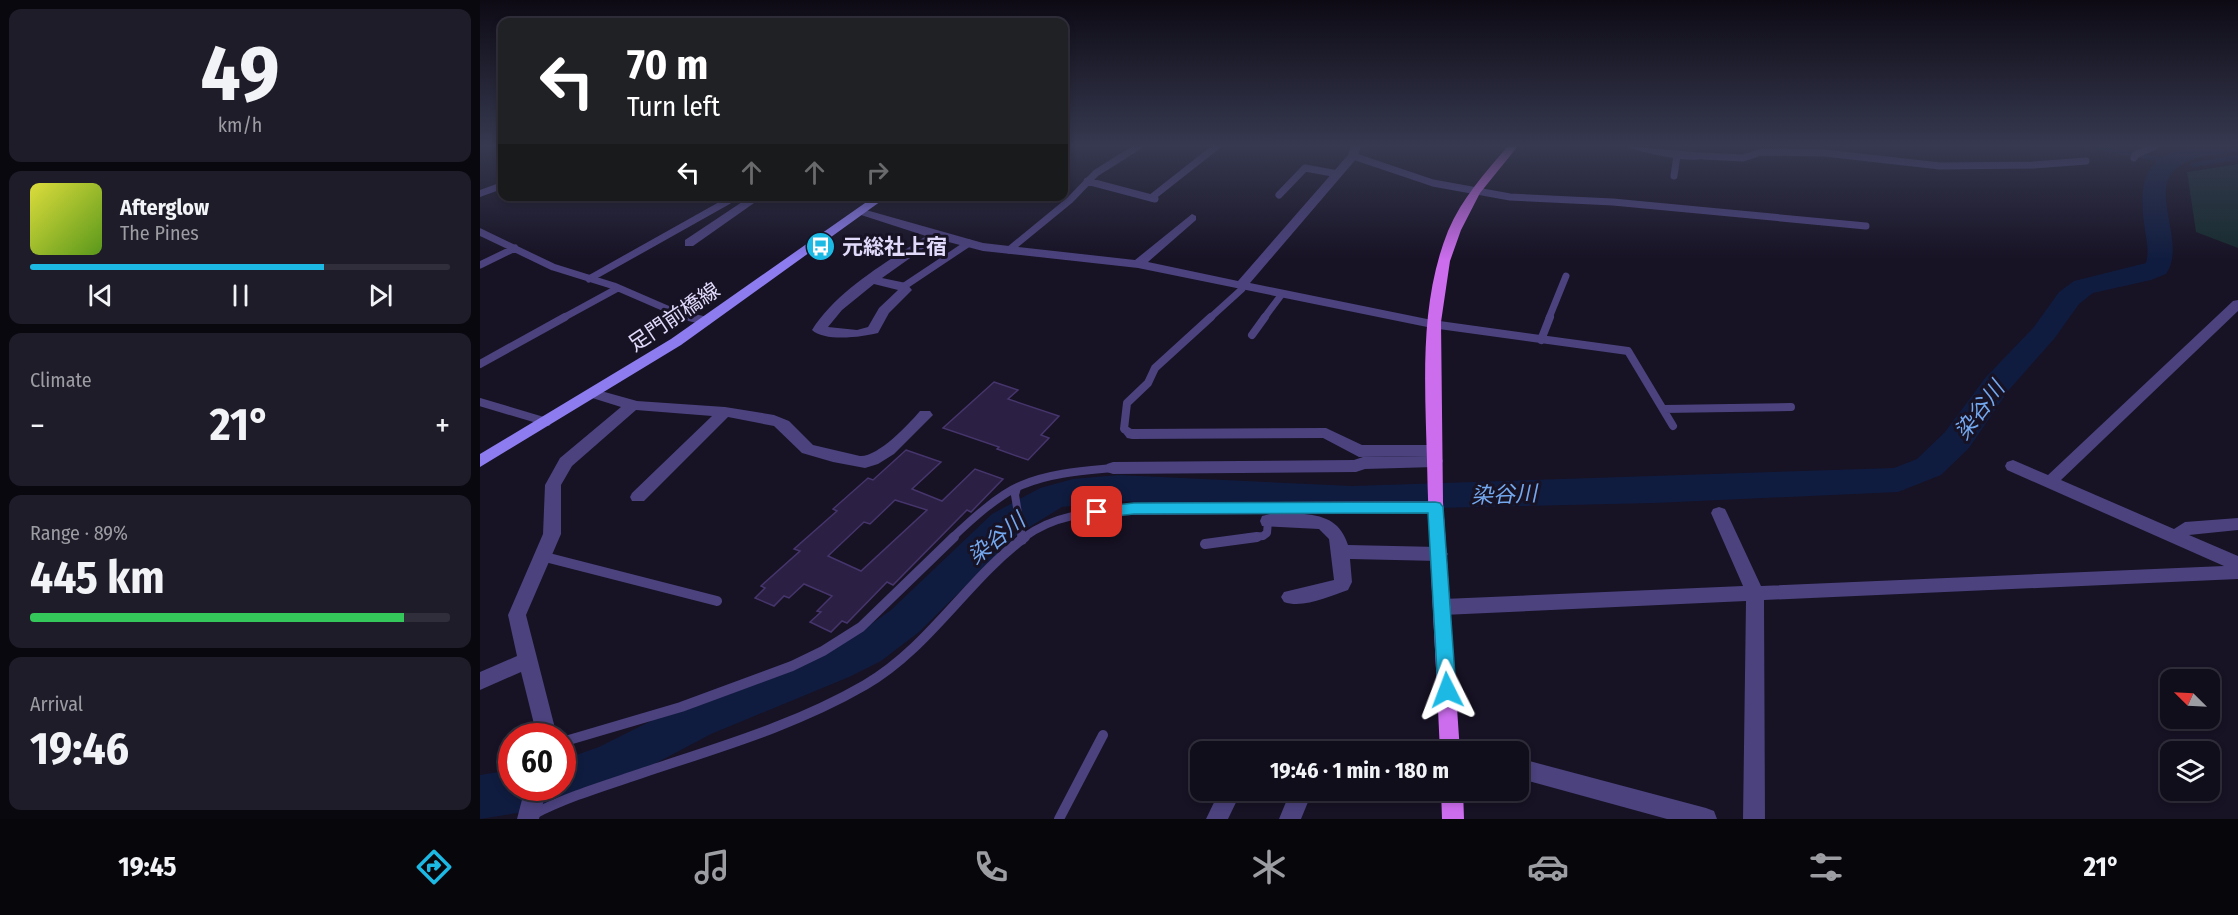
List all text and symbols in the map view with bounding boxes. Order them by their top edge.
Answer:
text: 49 [200,27,280,121]
text: 70 m [627,40,708,90]
icon: left [528,42,606,120]
text: Turn left [627,91,720,123]
text: km/h [218,113,262,137]
icon: left [672,156,705,189]
icon: ahead [735,156,768,189]
icon: ahead [798,156,831,189]
icon: right [861,156,894,189]
text: Afterglow [120,194,209,221]
text: The Pines [120,221,199,245]
bus stop icon: 元総社上宿 [805,231,837,263]
place label: 元総社上宿 [842,234,947,260]
street label: 足門前橋線 [623,277,725,357]
icon: previous [84,279,117,312]
icon: pause [224,279,257,312]
icon: next [364,279,397,312]
text: Climate [30,368,92,392]
water label: 染谷川 [1949,374,2011,445]
text: 21° [210,398,270,452]
text: − [30,406,45,446]
text: + [435,406,450,446]
water label: 染谷川 [1471,480,1539,509]
pin [1071,486,1122,537]
icon: arrive [1080,495,1113,528]
water label: 染谷川 [962,506,1032,570]
text: Range · 89% [30,521,128,545]
text: 445 km [30,551,165,605]
position arrow [1415,658,1479,722]
north arrow [2160,669,2220,729]
map controls [2160,669,2220,801]
text: Arrival [30,692,83,716]
text: 19:46 [30,722,129,776]
speed limit sign: 60 [498,723,576,801]
button: layers [2160,741,2220,801]
text: 19:46 · 1 min · 180 m [1270,757,1449,784]
icon: directions [413,846,455,888]
icon: music [691,846,733,888]
icon: phone [970,846,1012,888]
icon: climate [1248,846,1290,888]
icon: car [1527,846,1569,888]
icon: filters [1805,846,1847,888]
text: 19:45 [118,851,177,883]
text: 21° [2084,851,2120,883]

